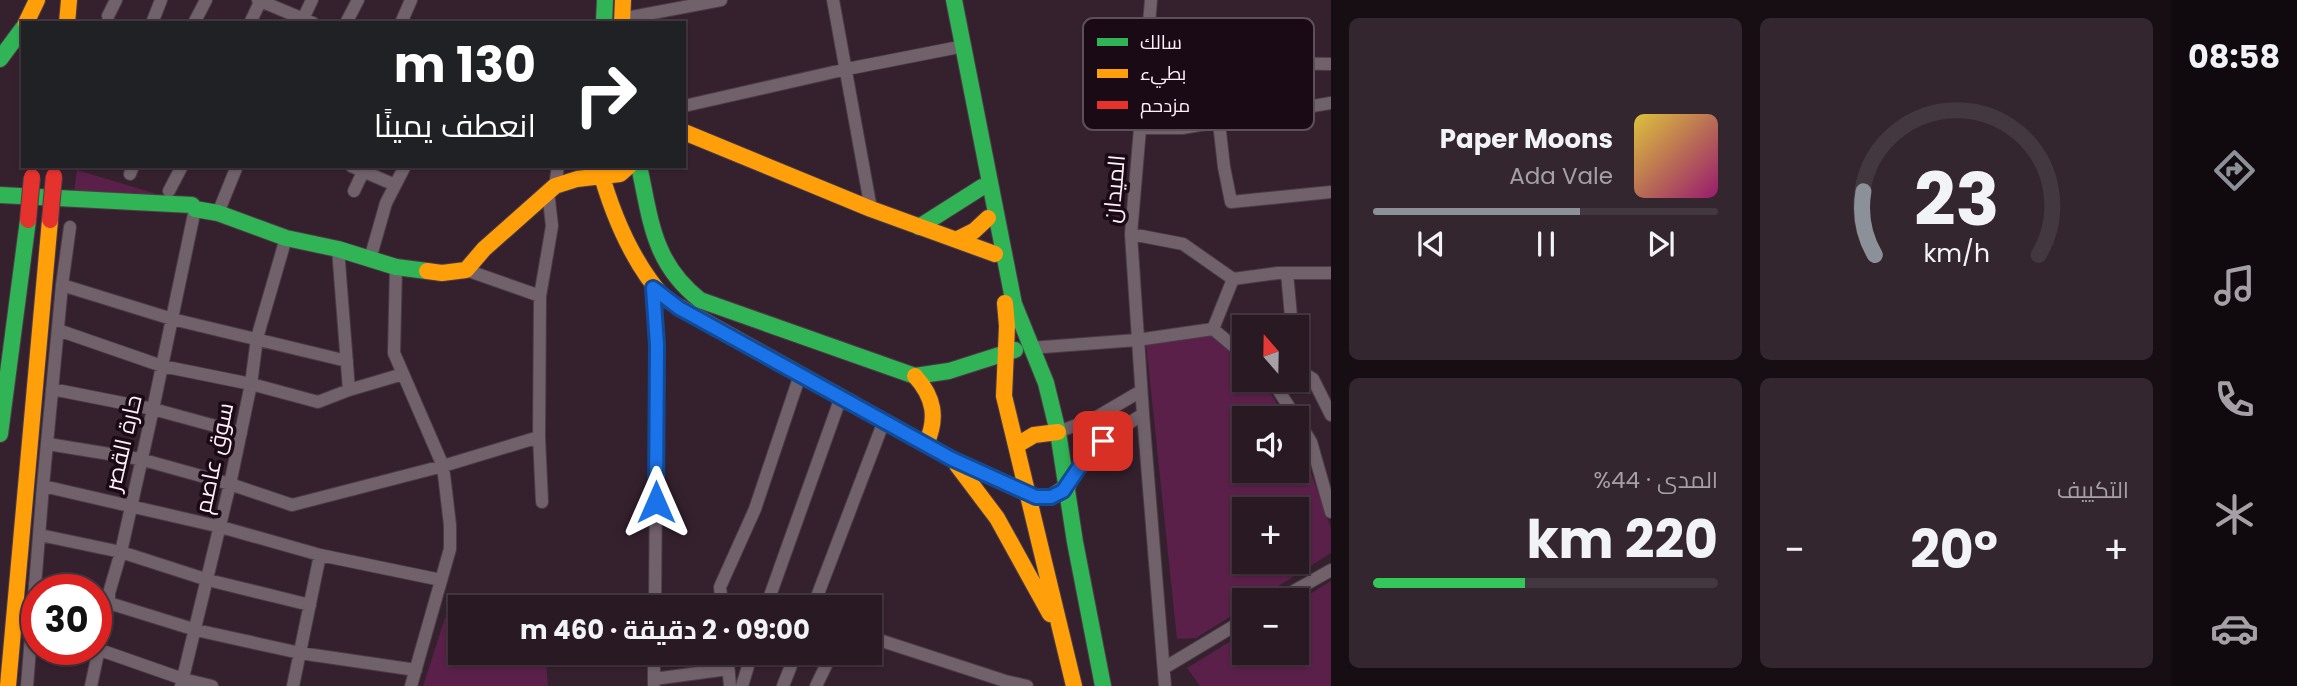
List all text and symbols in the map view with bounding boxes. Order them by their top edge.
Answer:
legend [1083,18,1314,130]
text: سالك [1140,29,1182,56]
text: 130 m [394,31,536,99]
text: 08:58 [2188,34,2280,79]
icon: right [560,49,651,140]
text: بطيء [1140,60,1186,88]
text: مزدحم [1140,92,1190,119]
text: انعطف يمينًا [374,103,536,148]
text: Paper Moons [1440,121,1613,157]
icon: directions [2210,146,2259,195]
text: 23 [1914,149,1999,250]
street label: الميدان [1095,153,1133,225]
text: Ada Vale [1509,160,1613,192]
icon: previous [1412,225,1450,263]
icon: pause [1527,225,1565,263]
icon: next [1642,225,1680,263]
text: km/h [1923,236,1990,271]
icon: music [2210,261,2259,310]
north arrow [1232,315,1309,392]
map controls [1232,315,1309,665]
icon: phone [2210,375,2259,424]
street label: حارة القصر [96,392,150,496]
street label: سوق عاصم [187,400,241,516]
button: sound [1232,406,1309,483]
pin [1073,411,1133,471]
icon: arrive [1084,422,1122,460]
text: المدى · 44% [1593,464,1718,496]
position arrow [619,465,693,539]
text: التكييف [2057,474,2129,506]
icon: climate [2210,490,2259,539]
button: + [1232,497,1309,574]
text: 220 km [1526,503,1718,576]
text: 20° [1910,513,1998,586]
text: − [1784,523,1805,576]
text: + [2103,523,2129,576]
speed limit sign: 30 [21,574,112,665]
button: − [1232,588,1309,665]
icon: car [2210,604,2259,653]
text: 09:00 · 2 دقيقة · 460 m [520,612,810,648]

